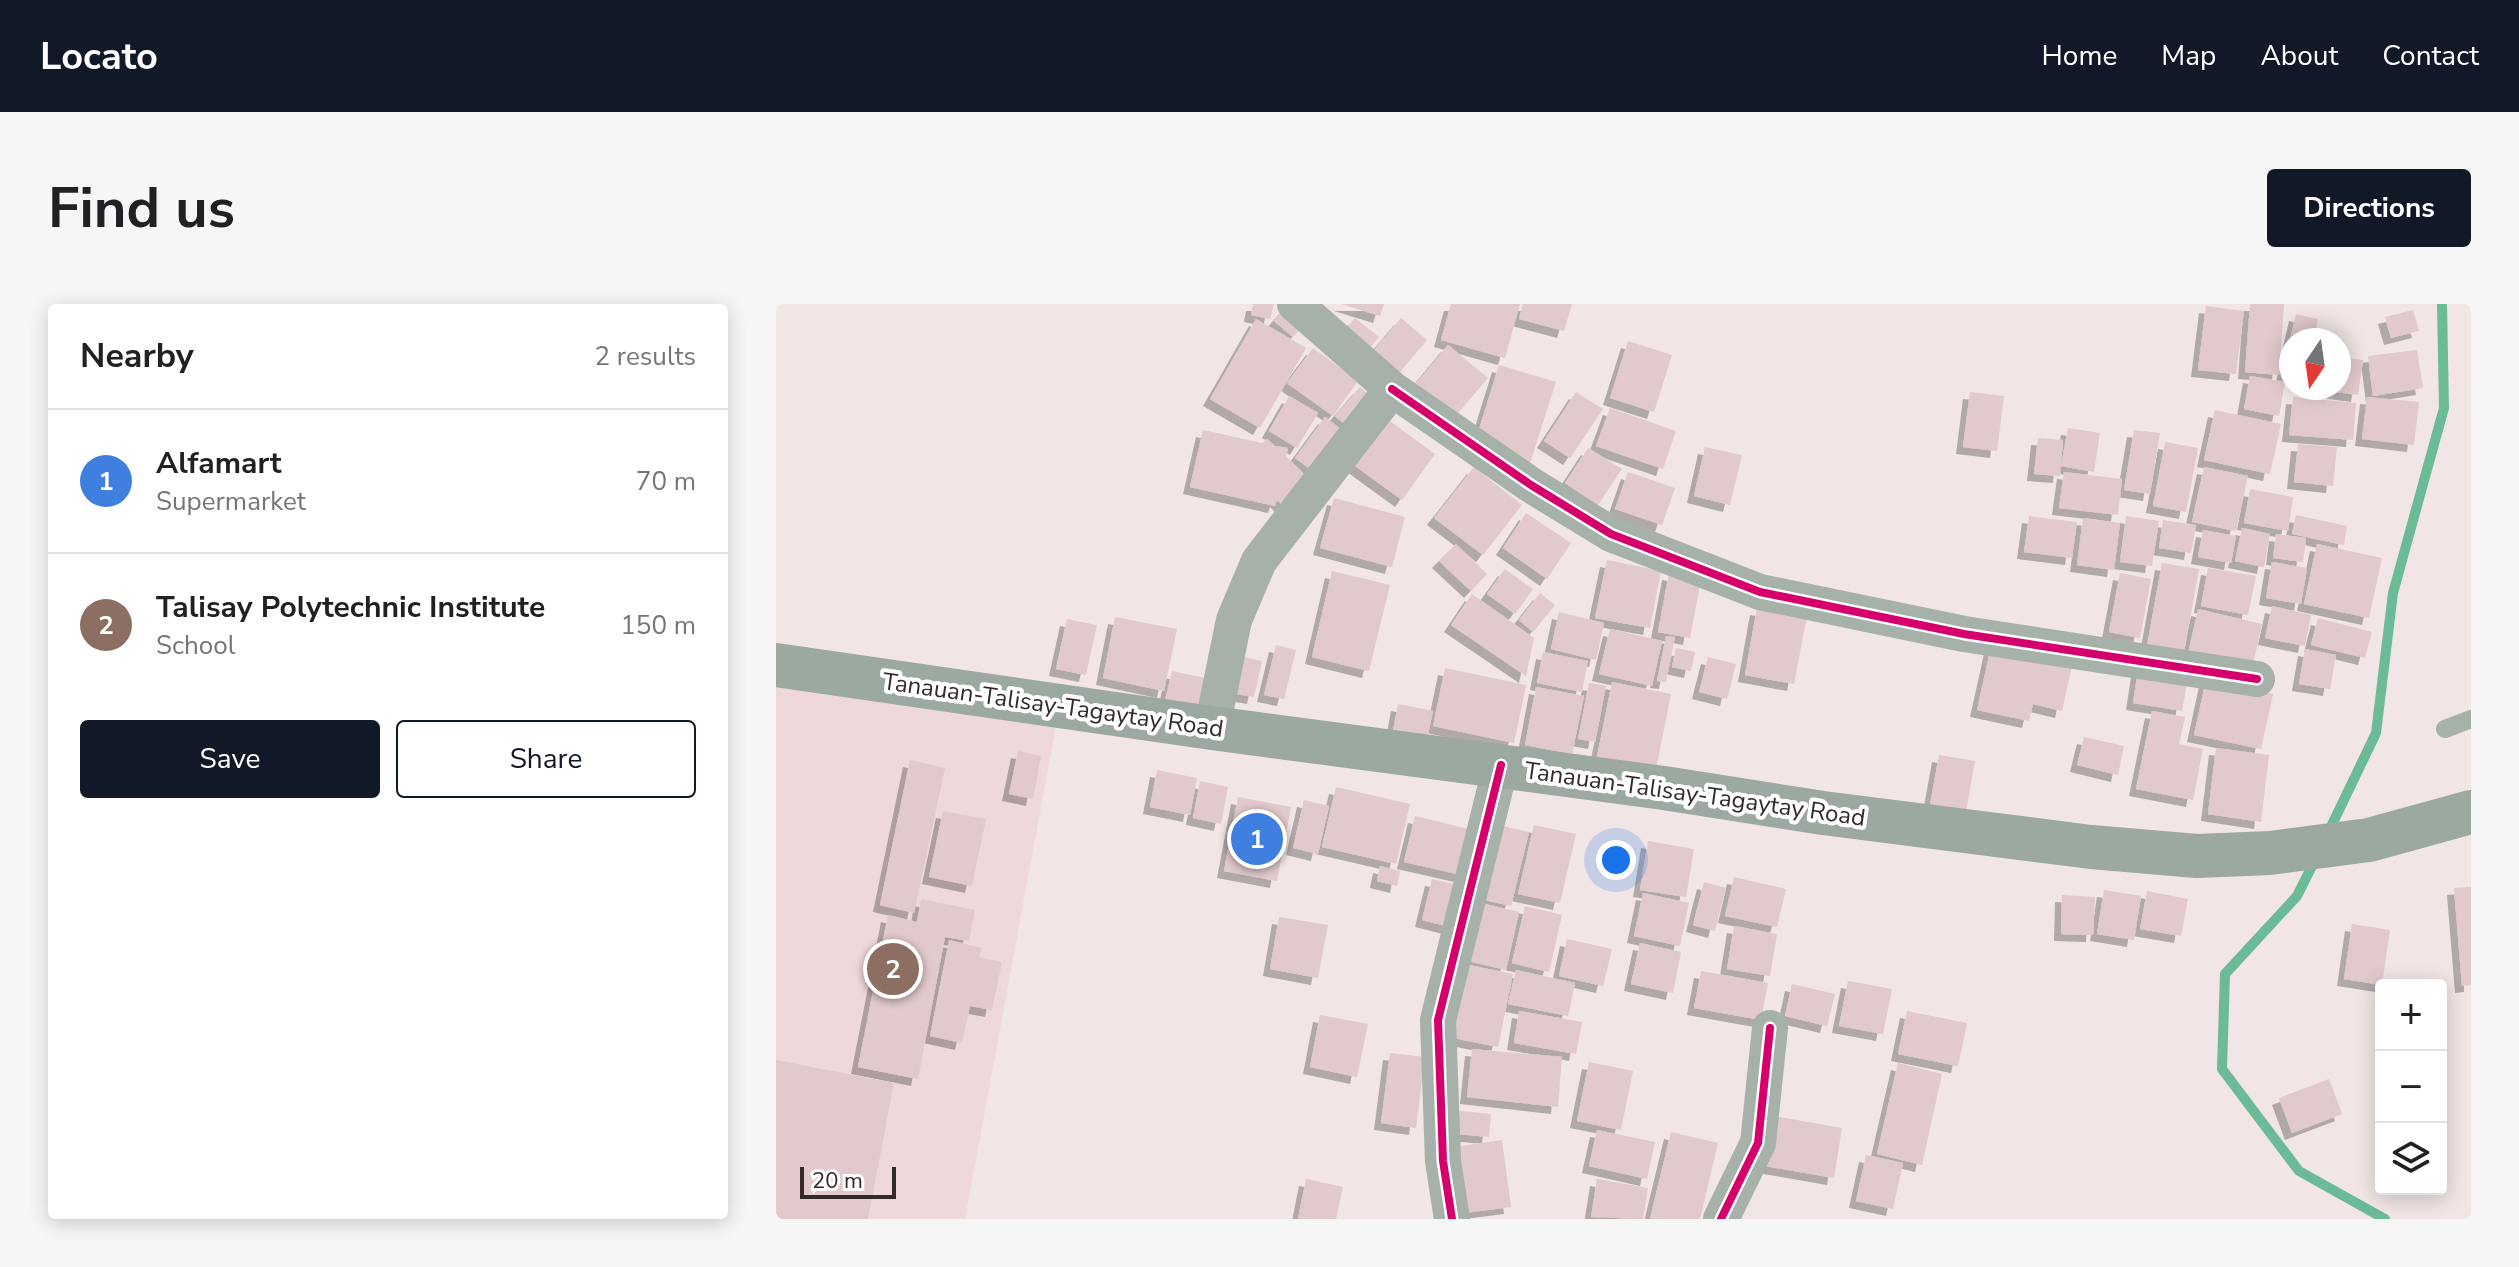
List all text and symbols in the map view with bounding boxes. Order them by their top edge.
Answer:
text: Locato [40,31,158,82]
text: Home [2042,37,2117,75]
text: Map [2161,37,2216,75]
text: About [2260,37,2338,75]
text: Contact [2382,37,2479,75]
button: Directions [2267,169,2471,247]
text: Find us [48,170,235,247]
north arrow [2279,328,2351,400]
text: Nearby [80,333,194,379]
text: 2 results [595,339,696,374]
text: Alfamart [156,443,282,484]
text: 1 [98,464,114,499]
text: 70 m [636,464,696,499]
text: Supermarket [156,484,306,519]
text: Talisay Polytechnic Institute [156,587,545,628]
text: 2 [98,608,114,643]
text: 150 m [620,608,696,643]
text: School [156,628,235,663]
street label: Tanauan-Talisay-Tagaytay Road [881,665,1225,745]
button: Save [80,720,380,798]
button: Share [396,720,696,798]
street label: Tanauan-Talisay-Tagaytay Road [1523,754,1867,834]
pin: 1 [1231,809,1283,869]
your location [1596,840,1636,880]
pin: 2 [867,939,919,999]
map controls [2375,979,2447,1195]
button: + [2375,979,2447,1051]
button: − [2375,1051,2447,1123]
button: layers [2375,1123,2447,1195]
scale bar [800,1163,896,1199]
text: 20 m [812,1166,863,1196]

